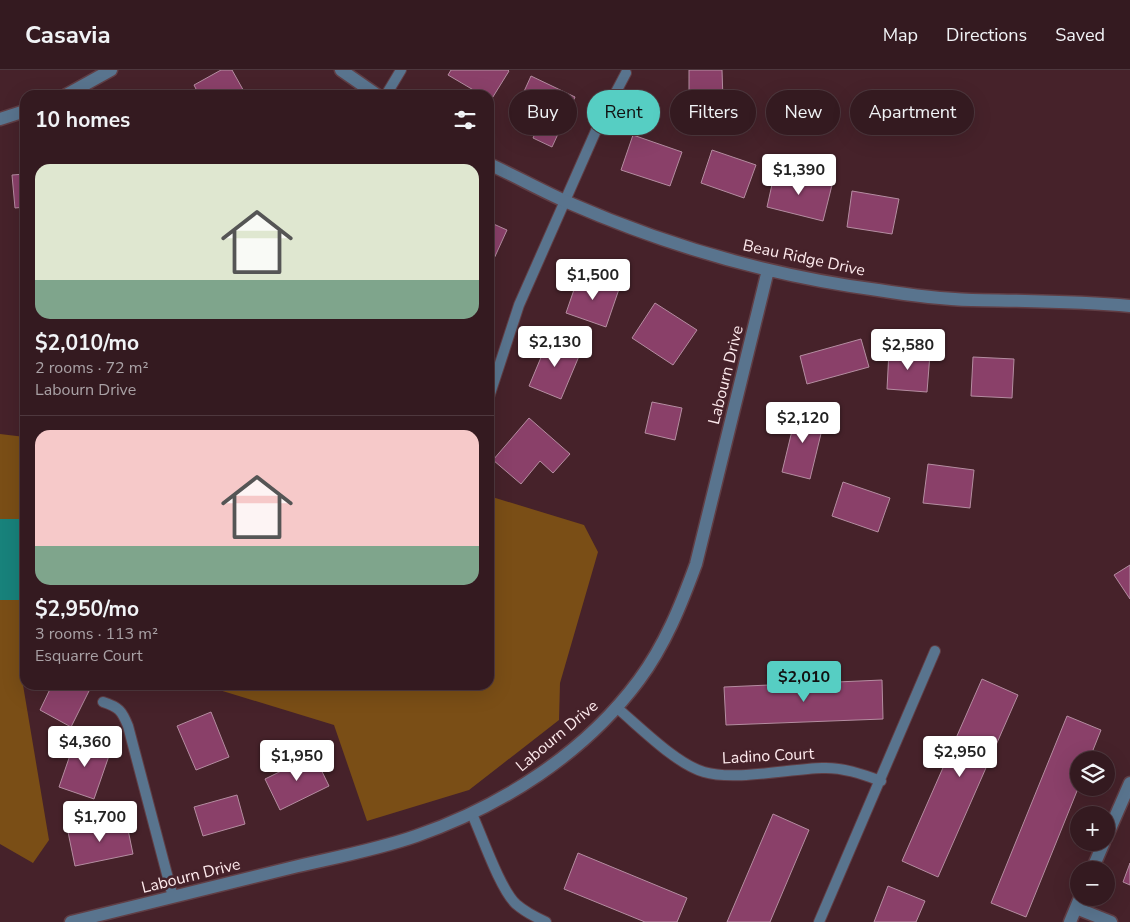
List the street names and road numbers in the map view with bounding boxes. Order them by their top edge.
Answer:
street label: Beau Ridge Drive [741,234,867,282]
street label: Labourn Drive [703,323,749,427]
street label: Labourn Drive [511,695,603,777]
street label: Ladino Court [721,743,815,769]
street label: Labourn Drive [139,853,243,899]

